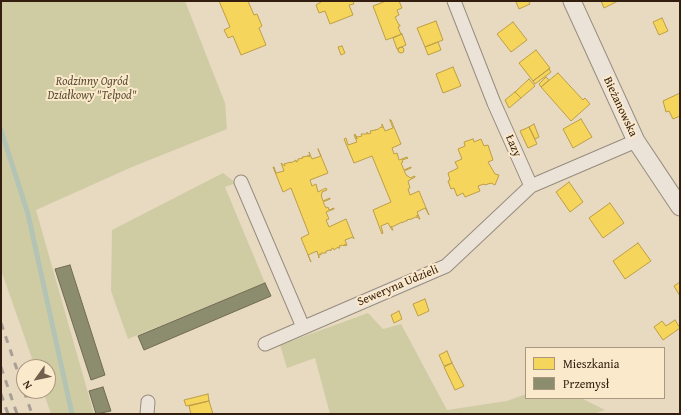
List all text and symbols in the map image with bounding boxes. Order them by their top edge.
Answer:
park label: Rodzinny Ogród Działkowy "Telpod" [47,75,137,103]
street label: Bieżanowska [600,75,640,139]
street label: Łazy [502,133,524,159]
street label: Seweryna Udzieli [355,262,441,310]
legend [525,347,665,399]
text: Mieszkania [563,355,619,372]
north arrow [16,359,56,399]
text: Przemysł [563,375,609,392]
text: N [18,378,35,392]

